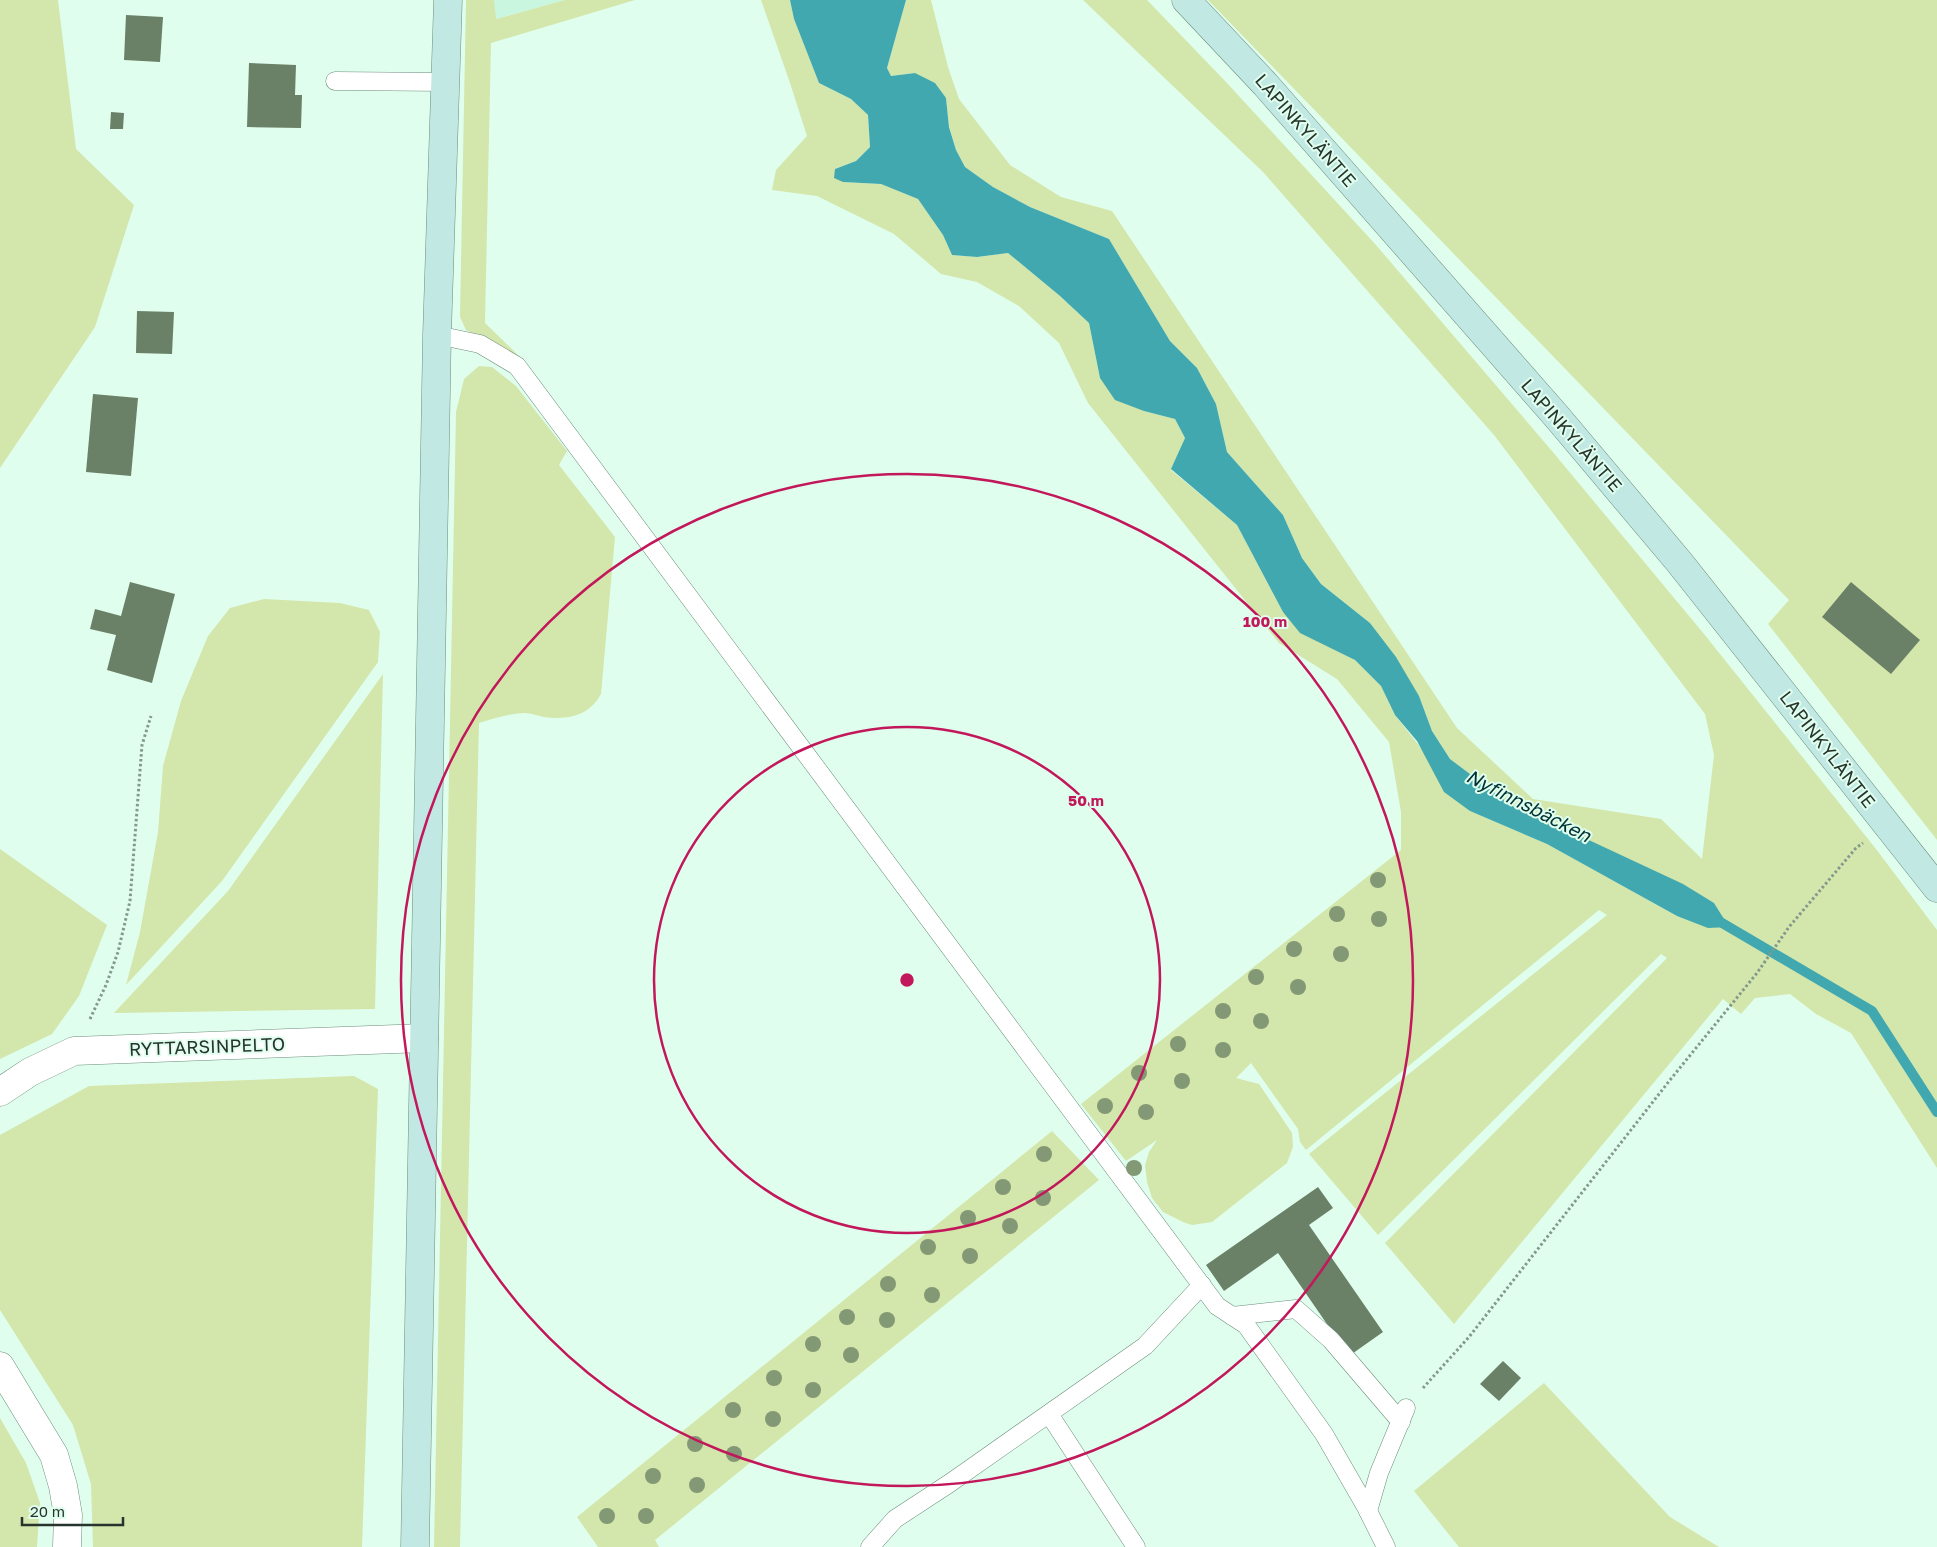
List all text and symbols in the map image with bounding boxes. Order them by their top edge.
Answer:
street label: LAPINKYLÄNTIE [1251,69,1361,191]
street label: LAPINKYLÄNTIE [1517,374,1627,496]
text: 100 m [1243,612,1287,630]
street label: LAPINKYLÄNTIE [1775,686,1881,812]
water label: Nyfinnsbäcken [1463,764,1596,847]
text: 50 m [1068,791,1104,809]
centre of rings [898,971,916,989]
street label: RYTTARSINPELTO [129,1032,285,1060]
scale bar [22,1494,124,1526]
text: 20 m [30,1502,65,1520]

